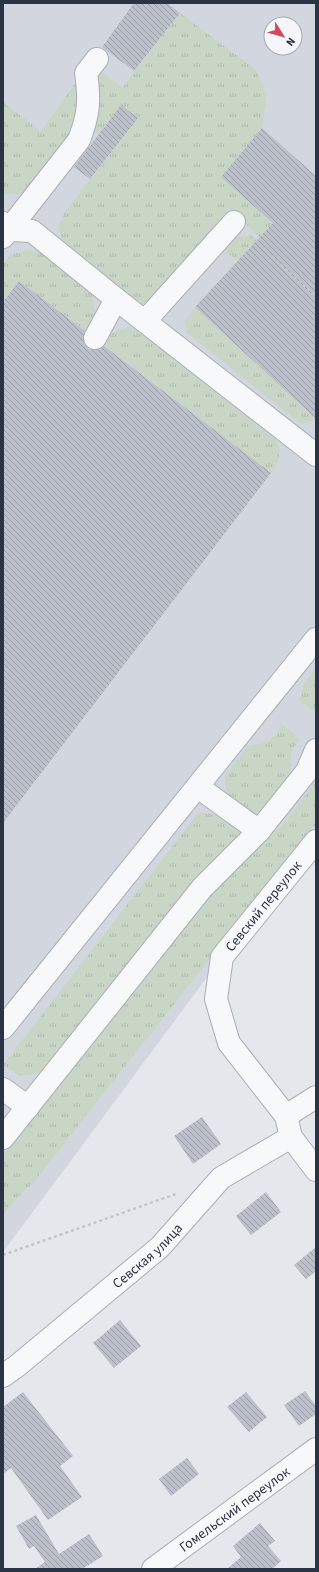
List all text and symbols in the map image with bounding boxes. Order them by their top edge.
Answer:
north arrow [263,16,303,56]
text: N [282,34,299,49]
street label: Севский переулок [221,857,307,956]
street label: Севская улица [108,1219,188,1294]
street label: Гомельский переулок [175,1462,295,1557]

